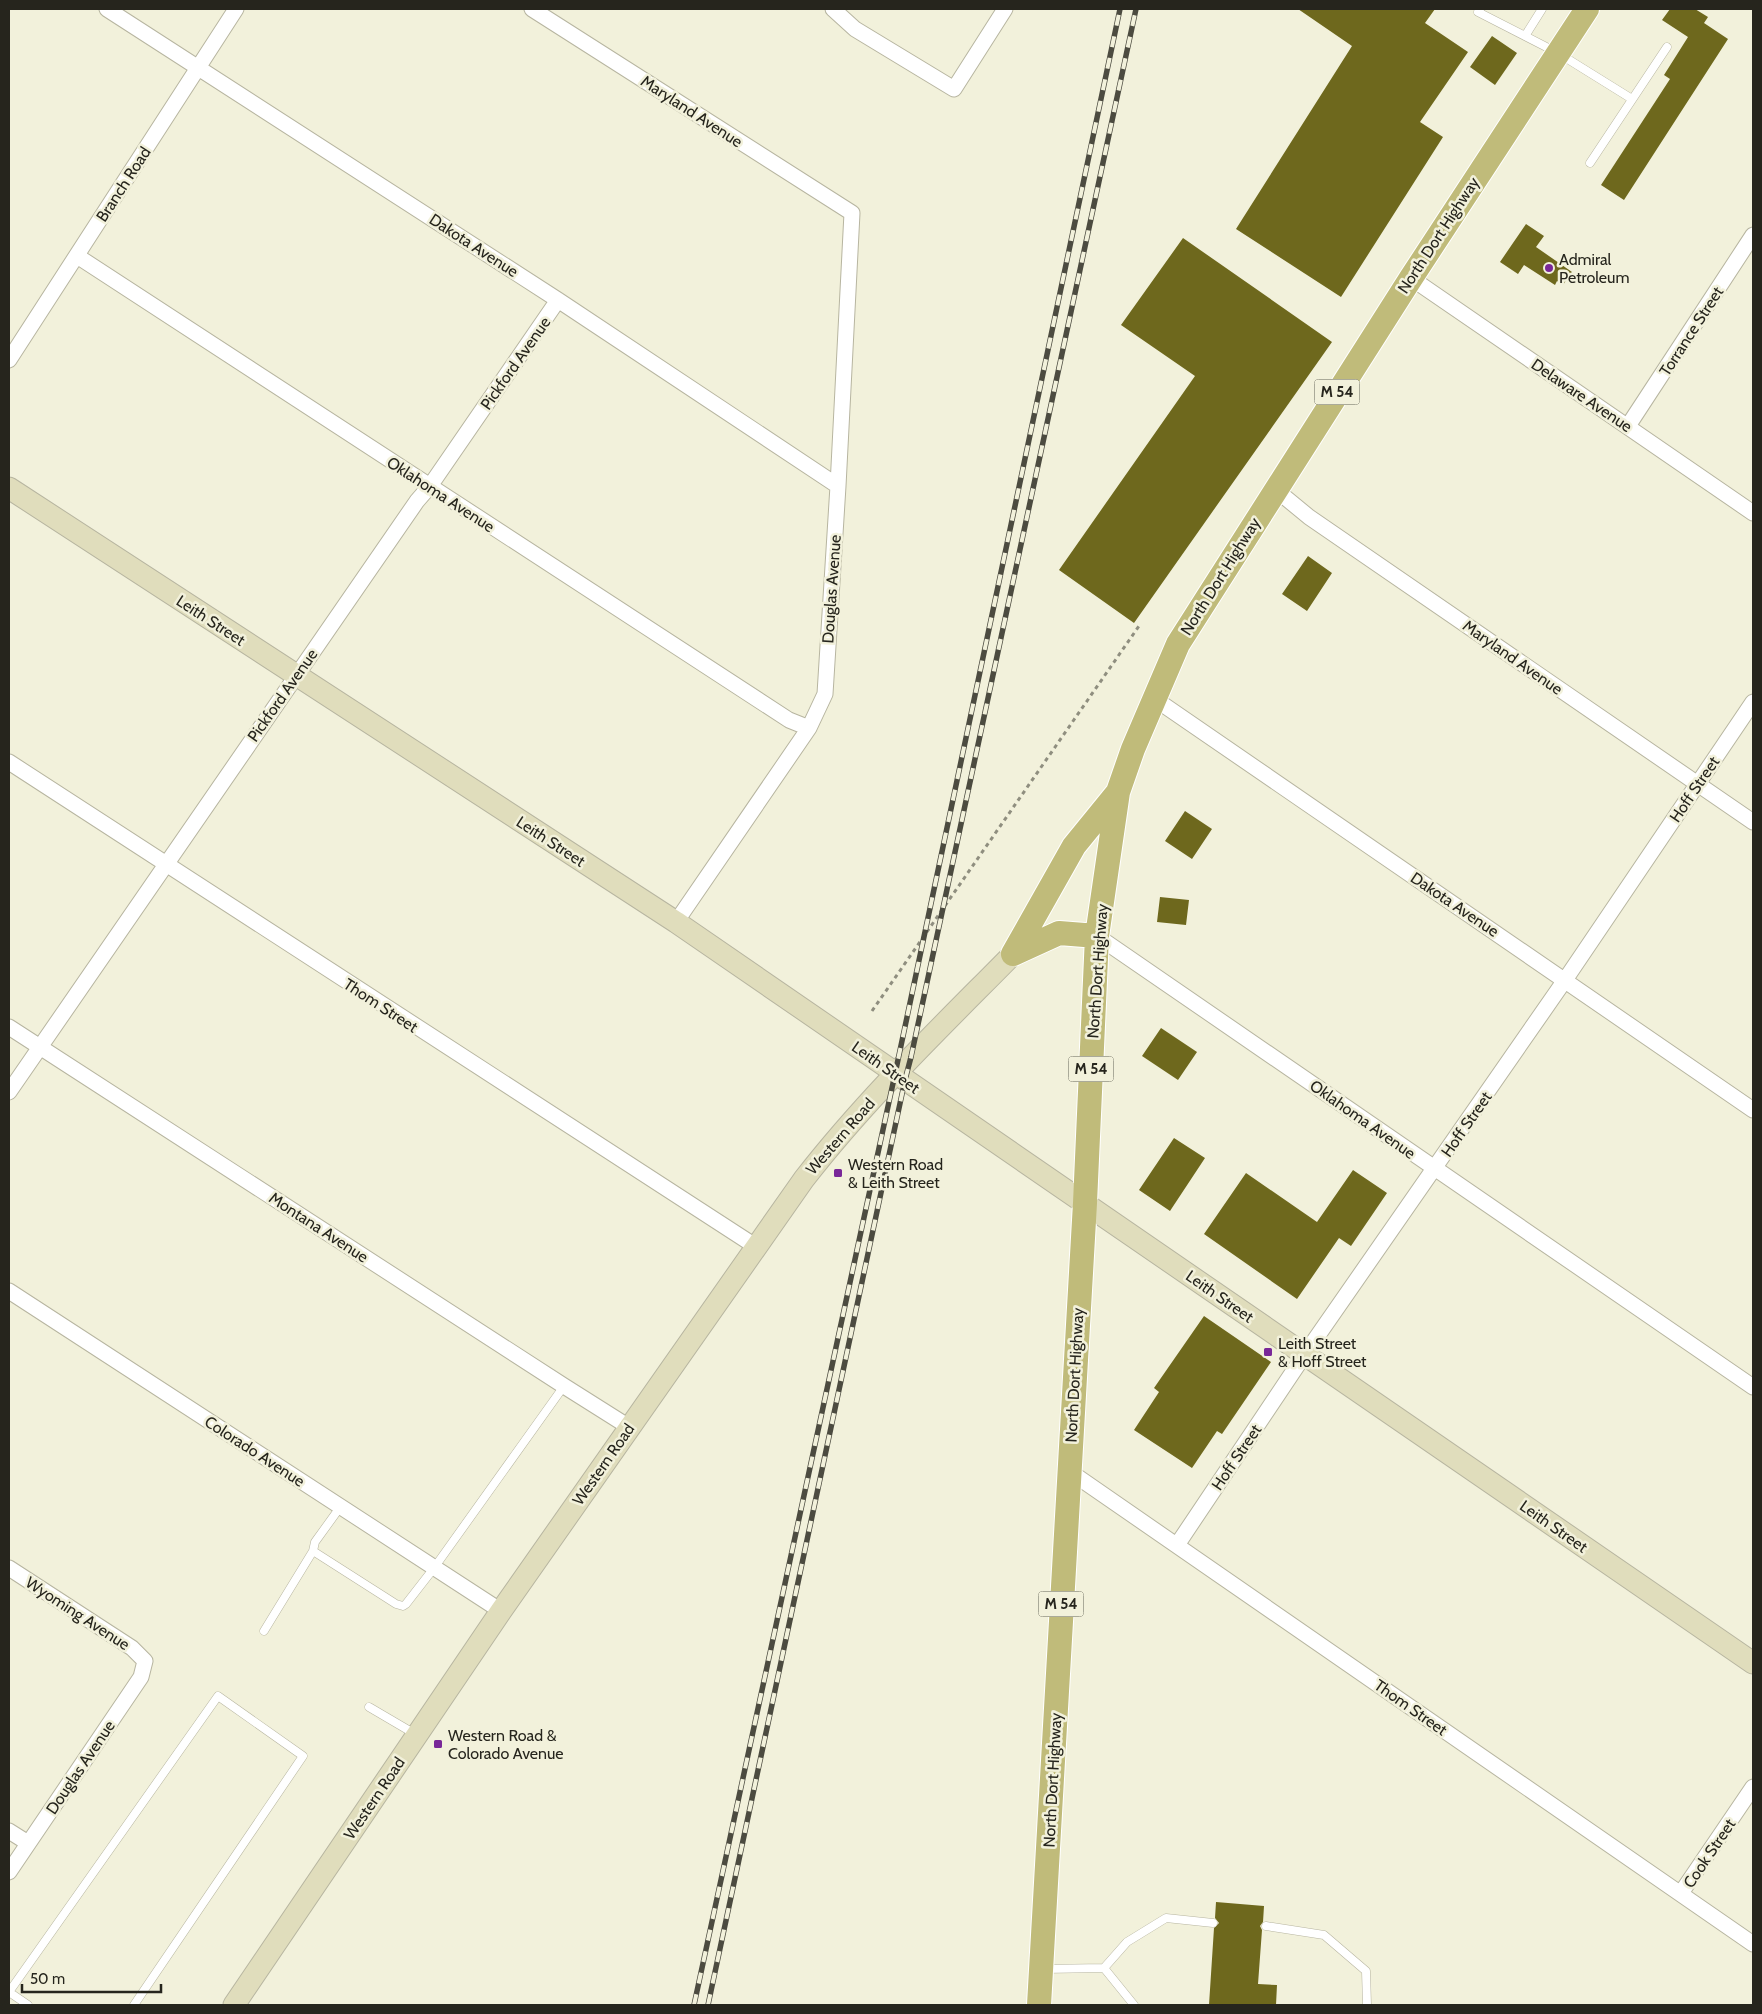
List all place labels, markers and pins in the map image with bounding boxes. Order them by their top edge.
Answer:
place label: Admiral Petroleum [1559,250,1629,287]
marker: Admiral Petroleum [1543,262,1555,274]
place label: Western Road & Leith Street [848,1155,943,1192]
marker: Western Road & Leith Street [832,1167,844,1179]
place label: Leith Street & Hoff Street [1278,1334,1367,1371]
marker: Leith Street & Hoff Street [1262,1346,1274,1358]
place label: Western Road & Colorado Avenue [448,1726,564,1763]
marker: Western Road & Colorado Avenue [432,1738,444,1750]

